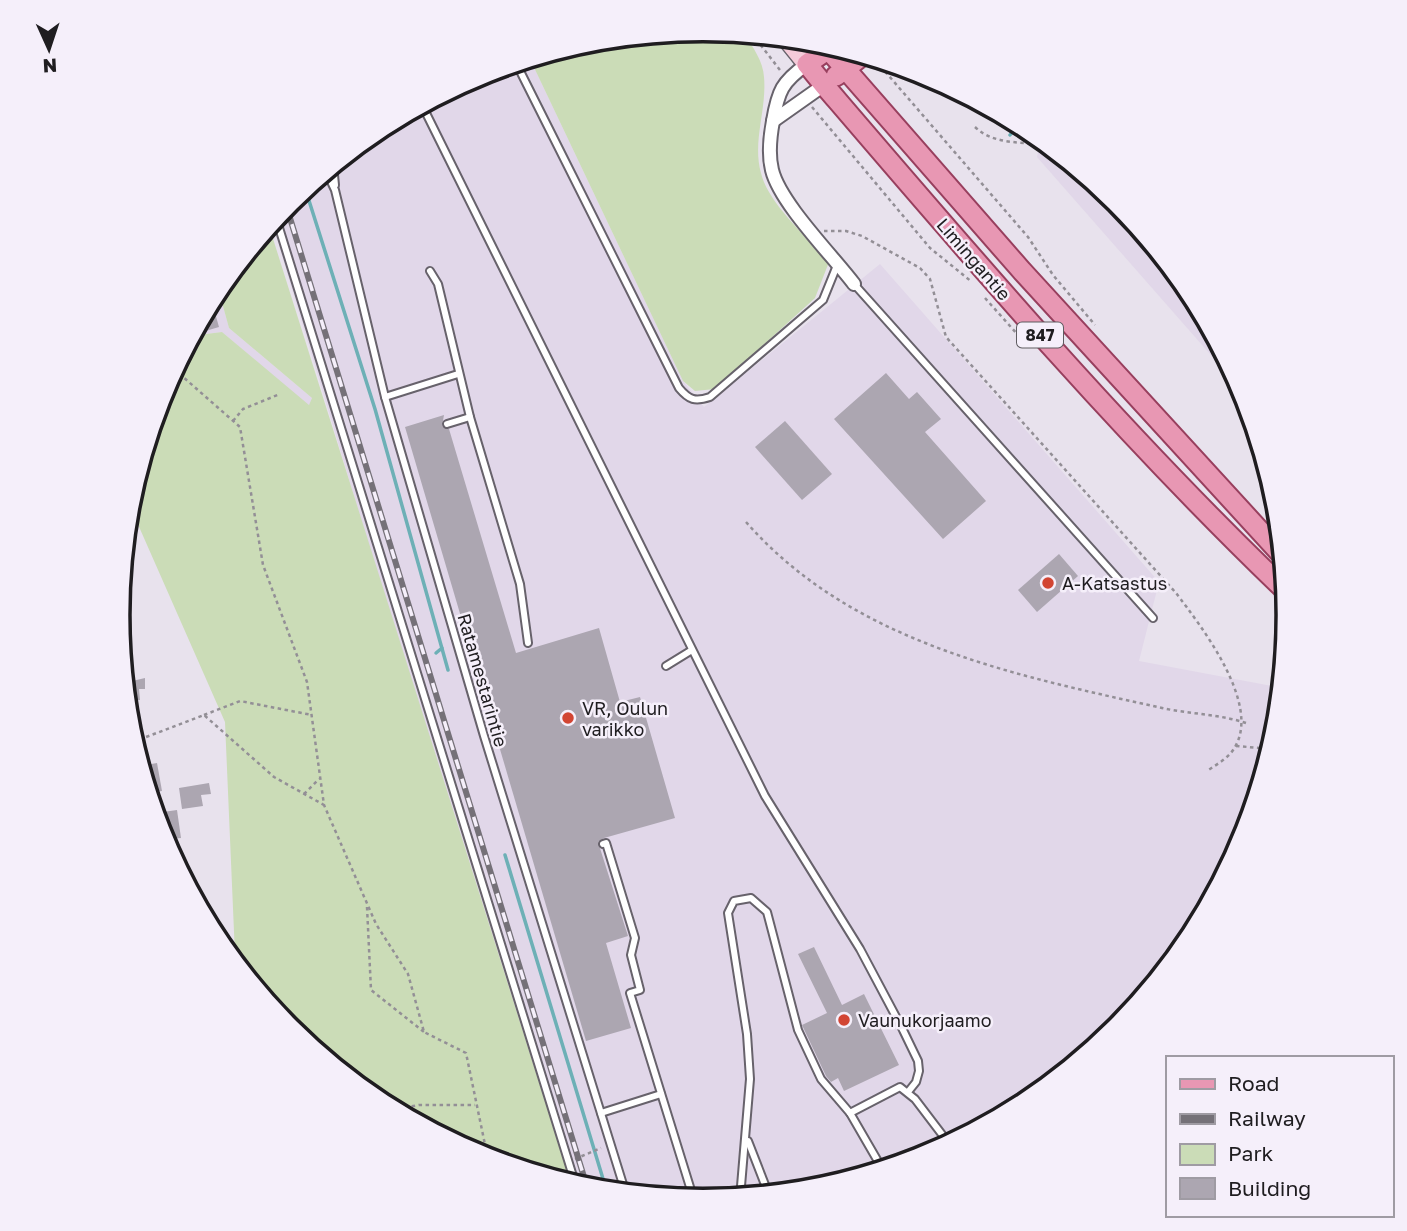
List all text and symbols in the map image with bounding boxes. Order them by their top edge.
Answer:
north arrow [14,14,84,84]
text: N [42,55,58,78]
street label: Limingantie [932,213,1016,305]
road number: 847 [1017,322,1063,348]
place label: A-Katsastus [1062,572,1167,594]
marker: A-Katsastus [1040,575,1056,591]
street label: Ratamestarintie [453,611,513,749]
place label: VR, Oulun varikko [582,697,668,740]
marker: VR, Oulun varikko [560,710,576,726]
place label: Vaunukorjaamo [858,1009,992,1031]
marker: Vaunukorjaamo [836,1012,852,1028]
legend [1166,1056,1393,1217]
text: Road [1228,1070,1279,1096]
text: Railway [1228,1105,1306,1131]
text: Park [1228,1140,1274,1166]
text: Building [1228,1175,1311,1201]

